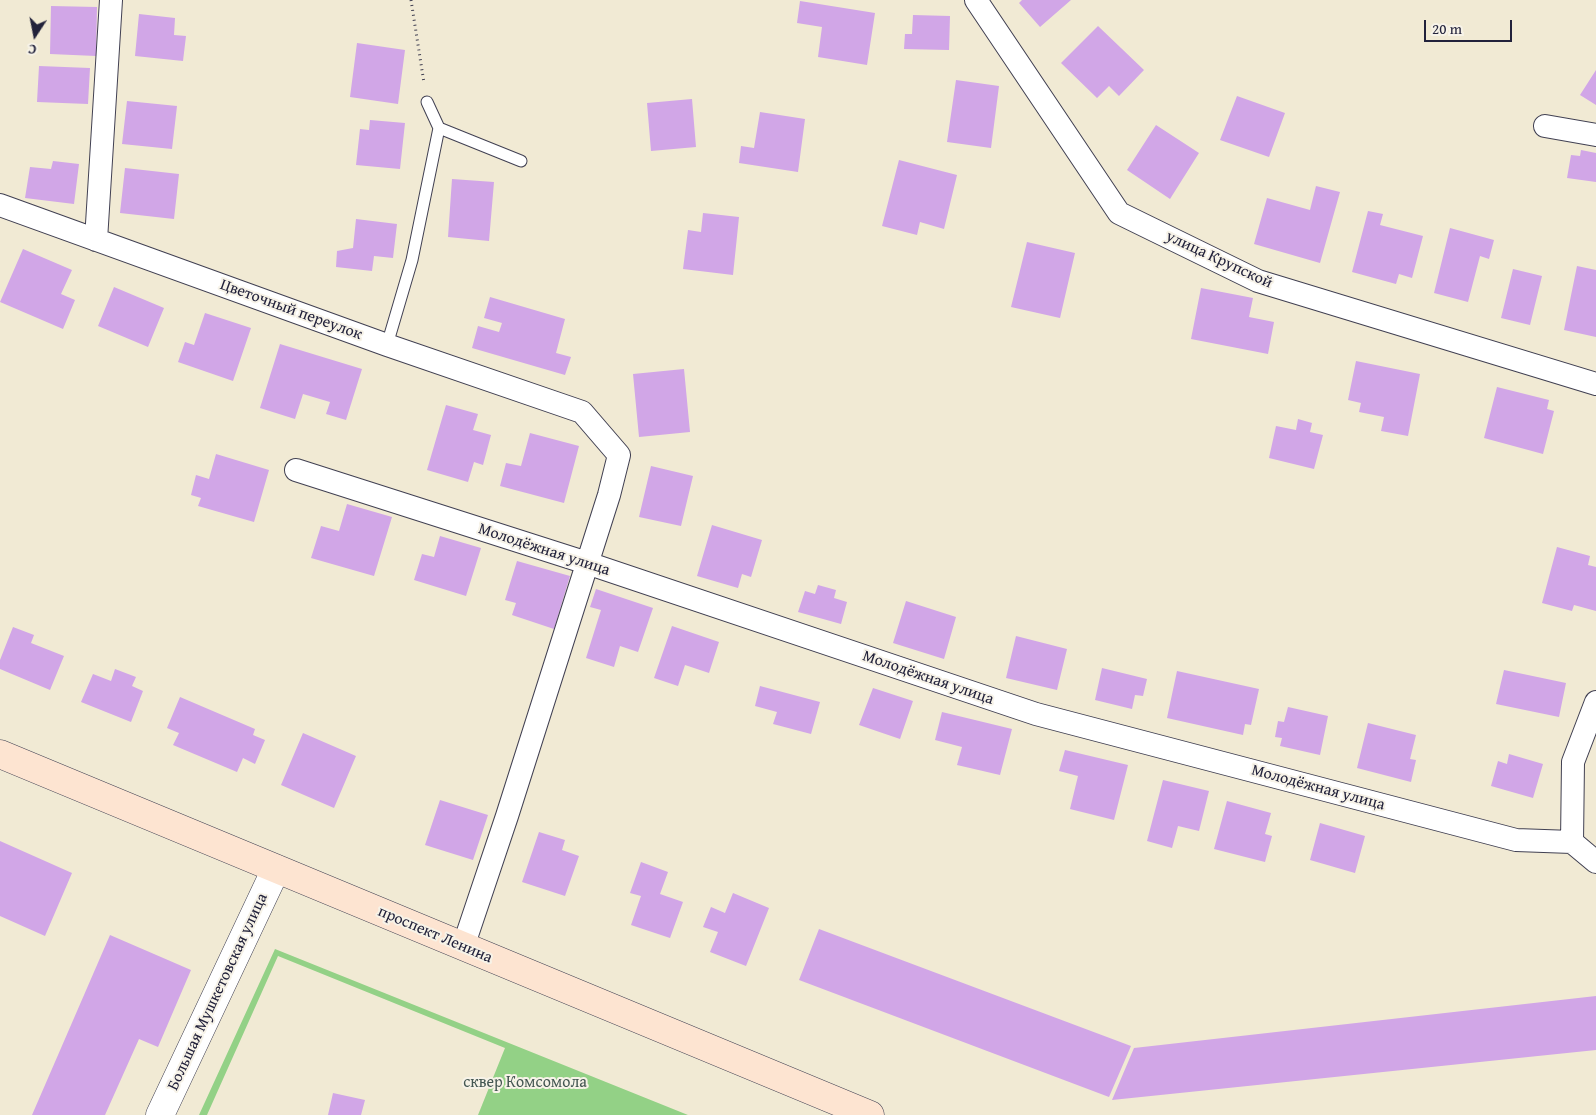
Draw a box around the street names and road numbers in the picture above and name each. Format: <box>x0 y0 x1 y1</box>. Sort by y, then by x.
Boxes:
street label: улица Крупской <box>1163 227 1275 293</box>
street label: Цветочный переулок <box>217 275 365 345</box>
street label: Молодёжная улица <box>476 520 612 580</box>
street label: Молодёжная улица <box>860 647 996 709</box>
street label: Молодёжная улица <box>1249 761 1387 815</box>
street label: Большая Мушкетовская улица <box>164 890 272 1094</box>
street label: проспект Ленина <box>375 902 495 968</box>

